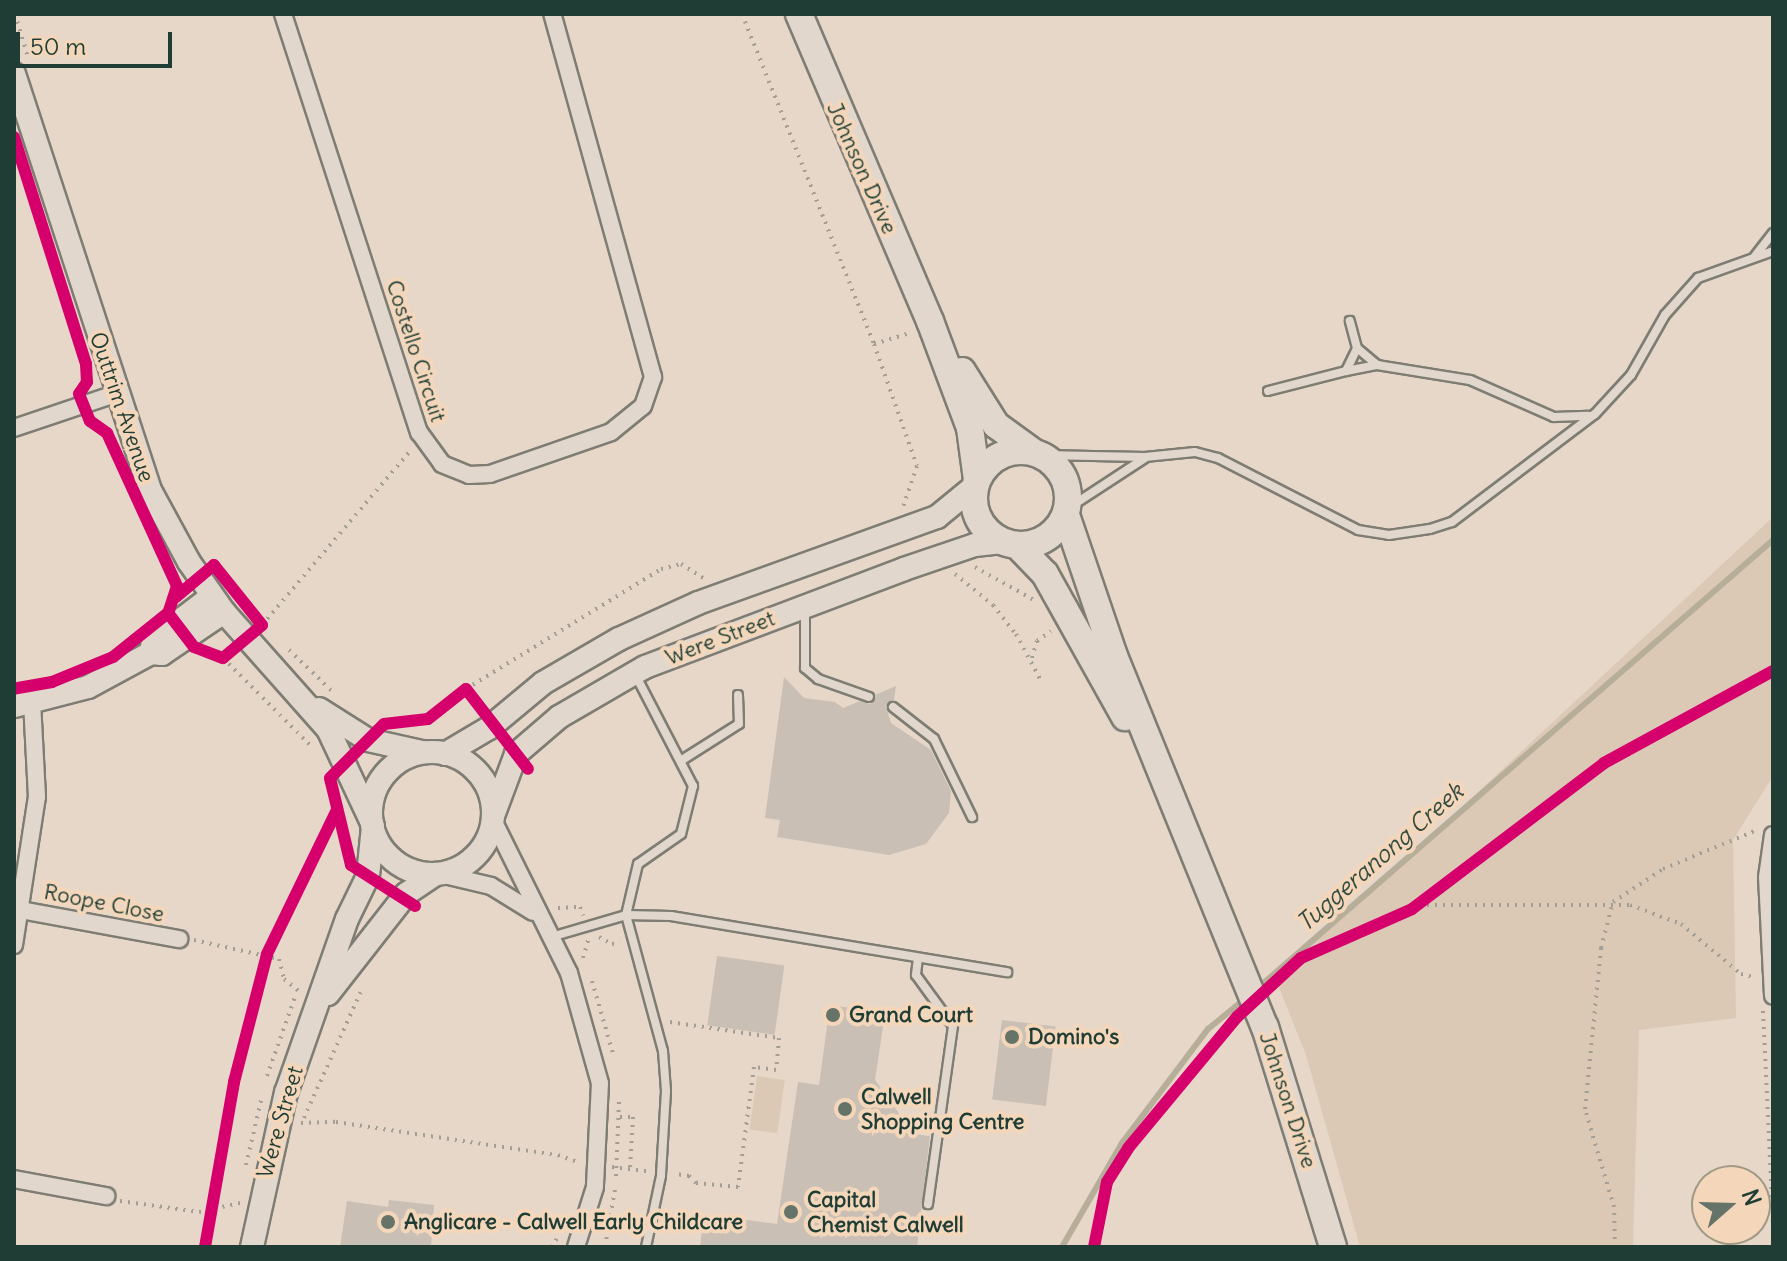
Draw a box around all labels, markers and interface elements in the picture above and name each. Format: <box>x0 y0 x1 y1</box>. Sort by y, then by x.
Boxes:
scale bar <box>20 16 176 66</box>
text: 50 m <box>30 31 86 61</box>
street label: Johnson Drive <box>821 98 903 238</box>
street label: Costello Circuit <box>381 277 451 425</box>
street label: Outtrim Avenue <box>84 329 160 485</box>
street label: Were Street <box>662 605 778 671</box>
water label: Tuggeranong Creek <box>1291 777 1469 937</box>
street label: Roope Close <box>42 878 166 928</box>
place label: Grand Court <box>849 1002 973 1028</box>
marker: Grand Court <box>824 1006 842 1024</box>
place label: Domino's <box>1028 1024 1119 1050</box>
marker: Domino's <box>1003 1028 1021 1046</box>
street label: Johnson Drive <box>1254 1029 1322 1171</box>
street label: Were Street <box>251 1063 309 1181</box>
place label: Calwell Shopping Centre <box>861 1083 1024 1134</box>
marker: Calwell Shopping Centre <box>836 1100 854 1118</box>
north arrow <box>1691 1165 1771 1245</box>
place label: Capital Chemist Calwell <box>807 1186 964 1238</box>
text: N <box>1736 1186 1767 1209</box>
marker: Capital Chemist Calwell <box>782 1203 800 1221</box>
place label: Anglicare - Calwell Early Childcare <box>404 1209 743 1235</box>
marker: Anglicare - Calwell Early Childcare <box>379 1213 397 1231</box>

